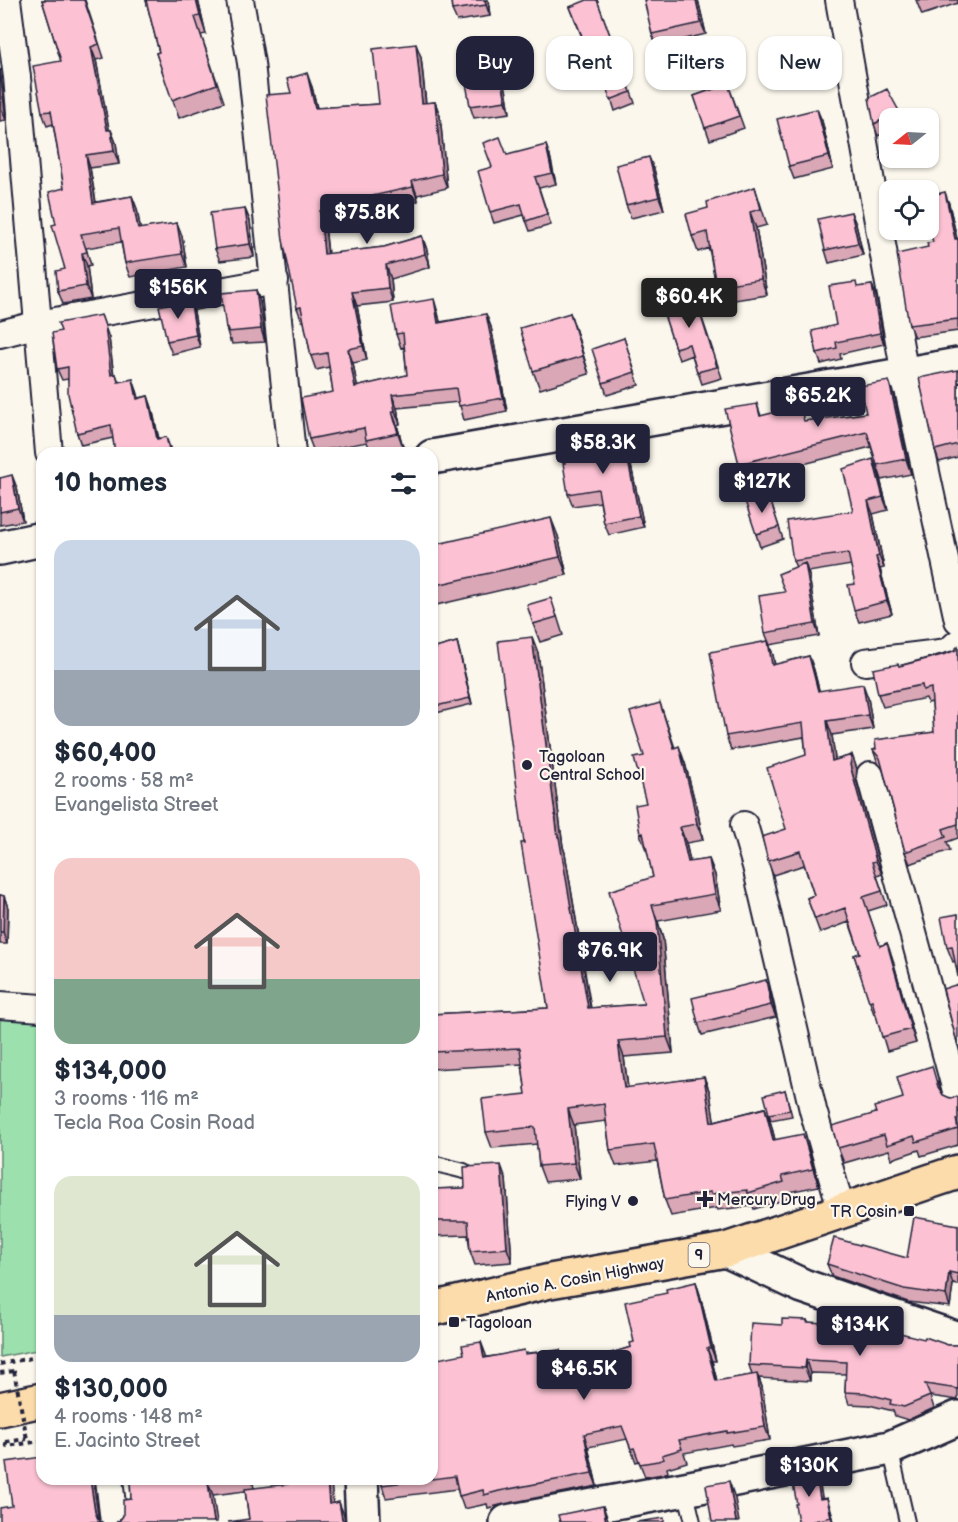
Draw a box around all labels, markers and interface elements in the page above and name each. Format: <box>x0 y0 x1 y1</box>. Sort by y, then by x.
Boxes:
chip: Buy <box>456 36 534 90</box>
chip: Rent <box>546 36 633 90</box>
chip: Filters <box>645 36 746 90</box>
chip: New <box>758 36 842 90</box>
north arrow <box>879 108 939 168</box>
map controls <box>879 108 939 240</box>
button: locate <box>879 180 939 240</box>
pin: $75.8K <box>318 194 416 245</box>
text: $75.8K <box>334 201 400 225</box>
pin: $156K <box>136 269 220 320</box>
text: $156K <box>149 276 207 300</box>
pin: $60.4K <box>640 278 738 329</box>
text: $60.4K <box>655 285 723 309</box>
pin: $65.2K <box>769 377 867 428</box>
text: $65.2K <box>785 384 851 408</box>
pin: $58.3K <box>554 424 652 475</box>
text: $58.3K <box>570 431 636 455</box>
pin: $127K <box>720 463 804 514</box>
icon: filters <box>387 467 420 500</box>
text: 10 homes <box>54 468 167 499</box>
text: $127K <box>733 470 791 494</box>
icon: home <box>183 579 291 687</box>
text: $60,400 <box>54 738 157 769</box>
place label: Tagoloan Central School <box>539 748 645 785</box>
marker: Tagoloan Central School <box>520 758 534 772</box>
text: 2 rooms · 58 m² <box>54 769 194 793</box>
text: Evangelista Street <box>54 793 218 817</box>
icon: home <box>183 897 291 1005</box>
pin: $76.9K <box>561 932 659 983</box>
text: $76.9K <box>577 939 643 963</box>
text: $134,000 <box>54 1056 167 1087</box>
text: 3 rooms · 116 m² <box>54 1087 199 1111</box>
text: Tecla Roa Cosin Road <box>54 1111 255 1135</box>
place label: Mercury Drug <box>717 1191 816 1210</box>
marker: Mercury Drug <box>698 1192 712 1206</box>
place label: Flying V <box>565 1193 621 1212</box>
marker: Flying V <box>626 1194 640 1208</box>
place label: TR Cosin <box>831 1203 897 1222</box>
marker: TR Cosin <box>902 1204 916 1218</box>
icon: home <box>183 1215 291 1323</box>
road number: 9 <box>688 1243 710 1267</box>
street label: Antonio A. Cosin Highway <box>484 1254 667 1307</box>
pin: $134K <box>818 1306 902 1357</box>
text: $134K <box>831 1313 889 1337</box>
place label: Tagoloan <box>466 1314 532 1333</box>
marker: Tagoloan <box>447 1315 461 1329</box>
pin: $46.5K <box>535 1350 633 1401</box>
text: $46.5K <box>551 1357 617 1381</box>
text: $130,000 <box>54 1374 168 1405</box>
text: 4 rooms · 148 m² <box>54 1405 203 1429</box>
text: E. Jacinto Street <box>54 1429 200 1453</box>
pin: $130K <box>767 1447 851 1498</box>
text: $130K <box>779 1454 839 1478</box>

